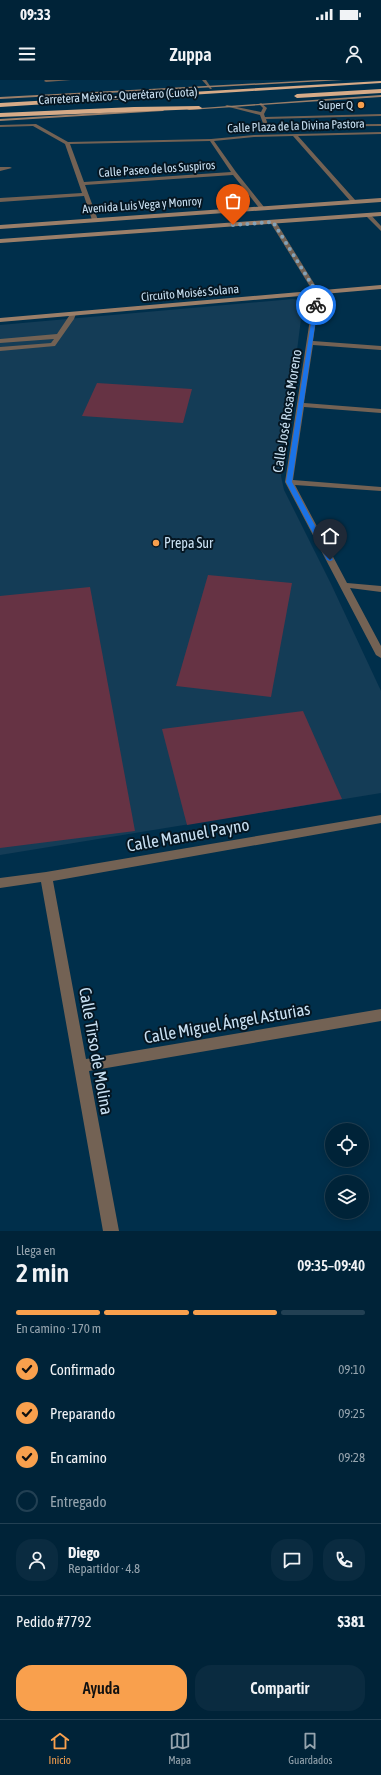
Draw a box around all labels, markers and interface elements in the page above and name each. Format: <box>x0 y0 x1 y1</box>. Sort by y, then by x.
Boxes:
text: 09:33 <box>20 6 51 23</box>
icon: menu <box>16 43 38 65</box>
icon: person <box>343 43 365 65</box>
text: Zuppa <box>169 44 212 65</box>
street label: Carretera México - Querétaro (Cuota) <box>38 85 198 107</box>
place label: Super Q <box>319 98 354 112</box>
marker: Super Q <box>356 100 366 110</box>
street label: Calle Plaza de la Divina Pastora <box>227 117 365 135</box>
street label: Calle Paseo de los Suspiros <box>98 158 216 180</box>
pin <box>216 184 250 225</box>
icon: bag <box>222 190 244 212</box>
street label: Avenida Luis Vega y Monroy <box>82 194 202 216</box>
street label: Circuito Moisés Solana <box>140 282 240 304</box>
courier <box>296 285 336 325</box>
icon: bike <box>305 294 327 316</box>
street label: Calle José Rosas Moreno <box>269 348 305 474</box>
pin <box>313 519 347 560</box>
icon: home <box>319 525 341 547</box>
place label: Prepa Sur <box>164 535 214 551</box>
marker: Prepa Sur <box>151 538 161 548</box>
street label: Calle Manuel Payno <box>125 814 251 856</box>
street label: Calle Tirso de Molina <box>75 986 117 1116</box>
street label: Calle Miguel Ángel Asturias <box>142 999 312 1047</box>
map controls <box>325 1123 369 1219</box>
button: locate <box>325 1123 369 1167</box>
button: layers <box>325 1175 369 1219</box>
text: Llega en <box>16 1243 56 1258</box>
text: 09:35–09:40 <box>297 1257 365 1274</box>
text: 2 min <box>16 1258 69 1288</box>
text: En camino · 170 m <box>16 1321 101 1336</box>
icon: check <box>16 1358 38 1380</box>
text: Confirmado <box>50 1361 115 1378</box>
text: 09:10 <box>338 1362 365 1377</box>
icon: check <box>16 1402 38 1424</box>
text: Preparando <box>50 1405 115 1422</box>
text: 09:25 <box>338 1406 365 1421</box>
icon: check <box>16 1446 38 1468</box>
text: En camino <box>50 1449 107 1466</box>
text: 09:28 <box>338 1450 365 1465</box>
text: Entregado <box>50 1493 107 1510</box>
button: person <box>16 1539 58 1581</box>
button: chat <box>271 1539 313 1581</box>
button: phone <box>323 1539 365 1581</box>
text: Diego <box>68 1544 100 1561</box>
text: Repartidor · 4.8 <box>68 1561 140 1576</box>
text: Pedido #7792 <box>16 1613 92 1630</box>
text: $381 <box>338 1613 365 1630</box>
button: Ayuda <box>16 1665 187 1711</box>
button: Compartir <box>195 1665 365 1711</box>
tab: Inicio <box>49 1730 71 1766</box>
tab: Mapa <box>168 1730 191 1766</box>
tab: Guardados <box>288 1730 332 1766</box>

